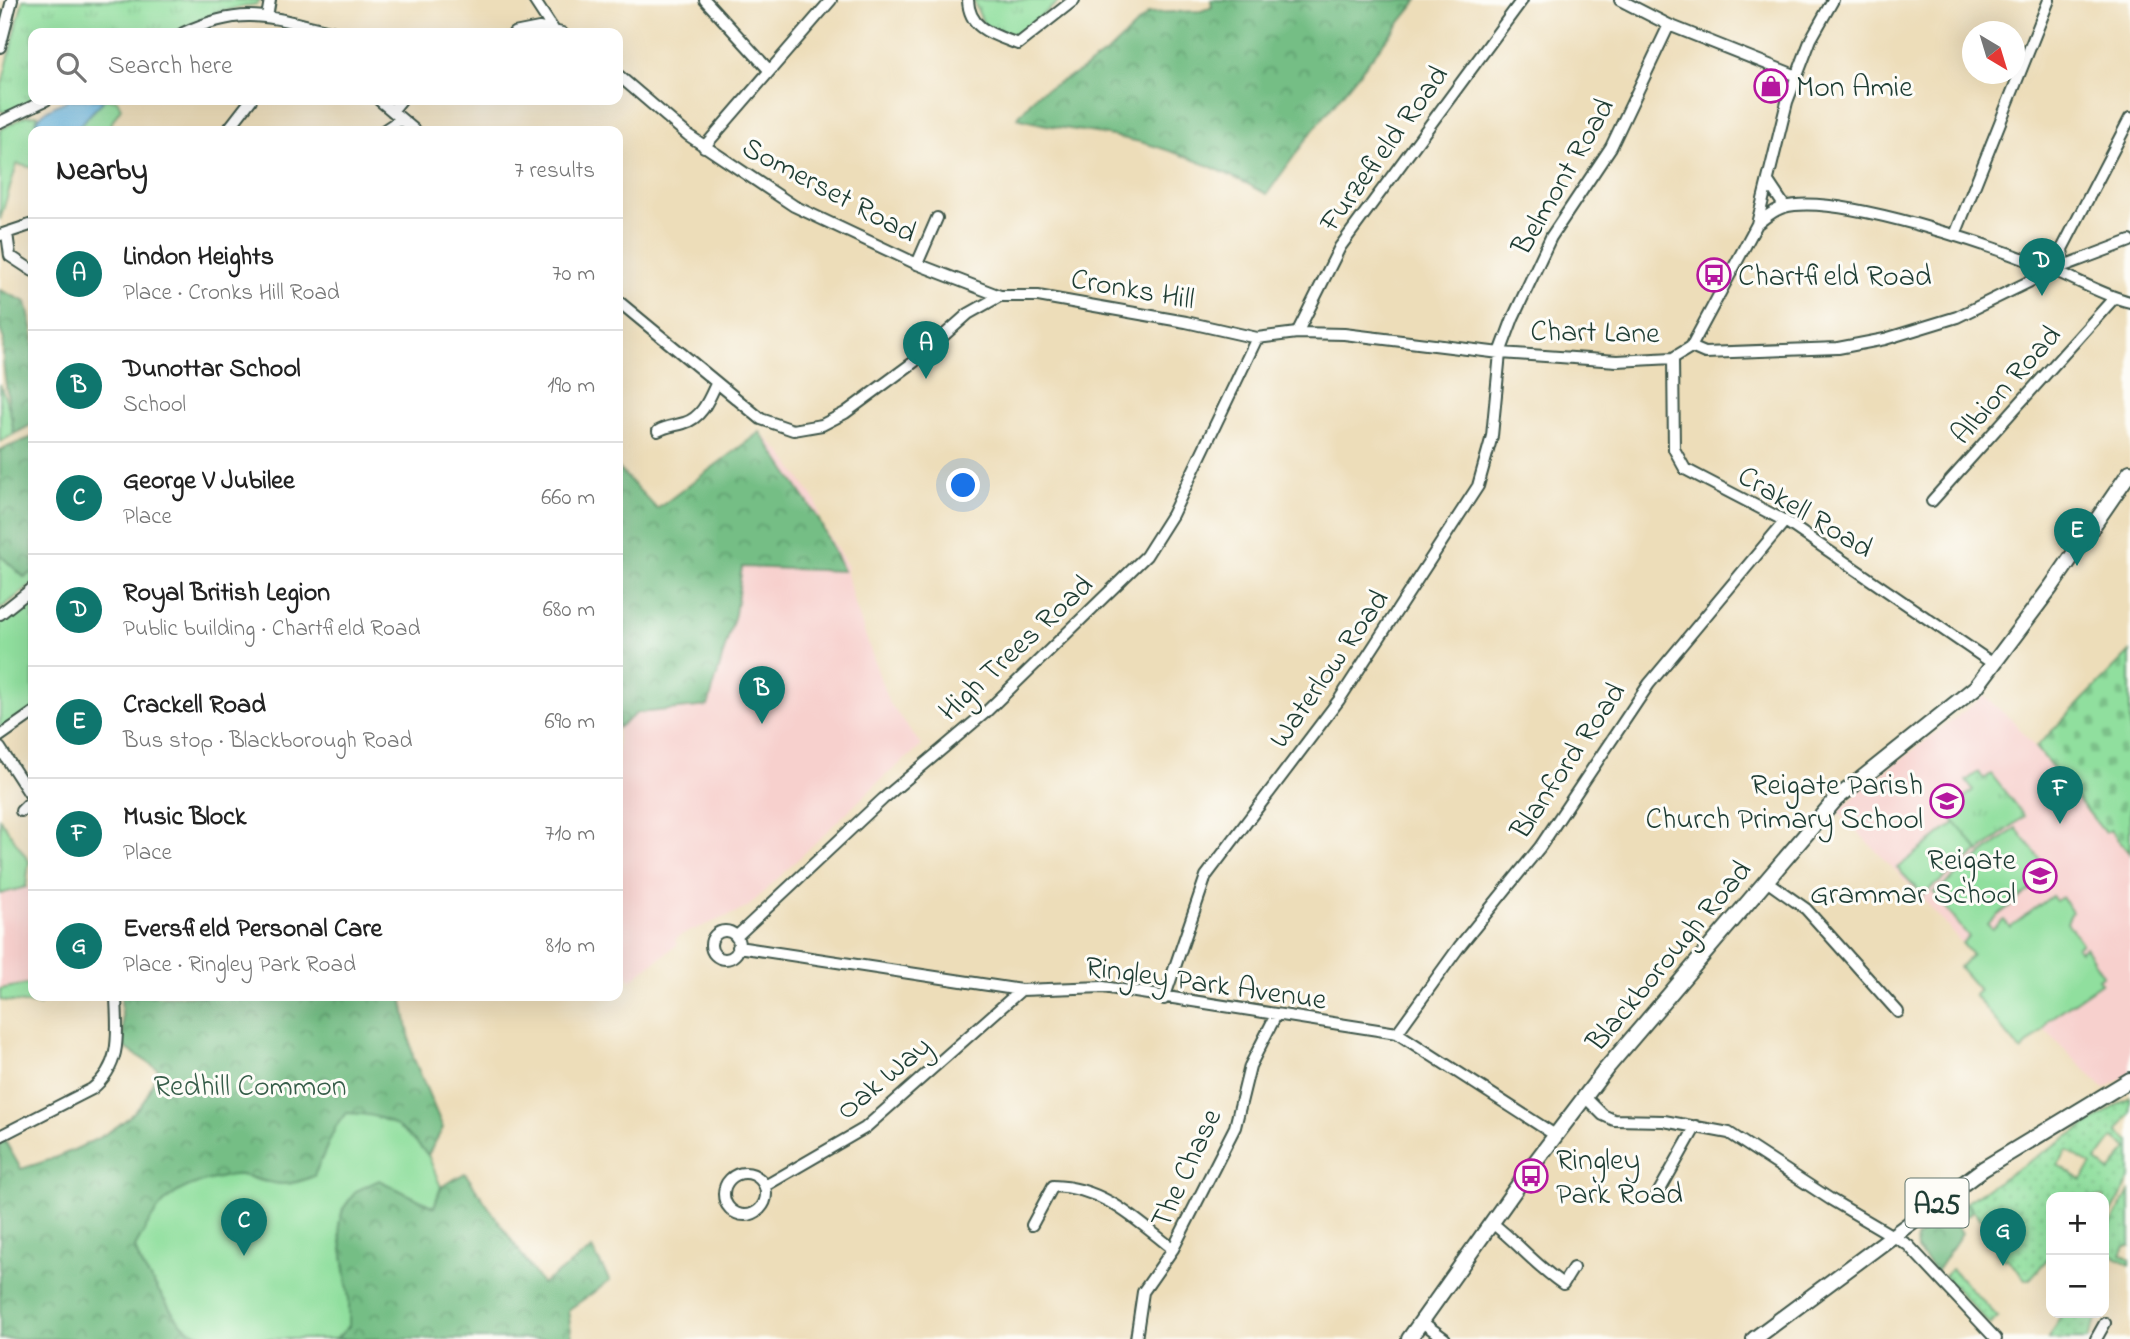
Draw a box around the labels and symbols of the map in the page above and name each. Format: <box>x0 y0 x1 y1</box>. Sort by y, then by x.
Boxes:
north arrow <box>1962 21 2025 84</box>
street label: Furzefield Road <box>1309 57 1461 243</box>
shop icon: Mon Amie <box>1752 67 1790 105</box>
place label: Mon Amie <box>1796 67 1913 111</box>
street label: Belmont Road <box>1501 91 1628 265</box>
street label: Somerset Road <box>733 127 924 256</box>
pin: D <box>2019 238 2065 296</box>
bus stop icon: Chartfield Road <box>1695 256 1733 294</box>
place label: Chartfield Road <box>1738 256 1932 300</box>
street label: Cronks Hill <box>1067 258 1198 323</box>
street label: Chart Lane <box>1530 311 1661 357</box>
street label: Albion Road <box>1941 316 2073 456</box>
pin: A <box>903 321 949 379</box>
street label: Crakell Road <box>1728 456 1881 571</box>
your location <box>946 468 980 502</box>
pin: E <box>2054 508 2100 566</box>
street label: High Trees Road <box>930 565 1105 733</box>
street label: Waterlow Road <box>1259 581 1402 758</box>
pin: B <box>739 666 785 724</box>
street label: Blanford Road <box>1500 674 1638 850</box>
place label: Reigate Parish Church Primary School <box>1645 765 1923 843</box>
pin: F <box>2037 766 2083 824</box>
school or university icon: Reigate Parish Church Primary School <box>1928 782 1966 820</box>
place label: Reigate Grammar School <box>1810 840 2017 918</box>
street label: Blackborough Road <box>1576 851 1764 1063</box>
school or university icon: Reigate Grammar School <box>2021 857 2059 895</box>
street label: Ringley Park Avenue <box>1082 946 1330 1024</box>
street label: Oak Way <box>828 1026 942 1132</box>
park label: Redhill Common <box>153 1066 347 1110</box>
street label: The Chase <box>1141 1101 1235 1237</box>
place label: Ringley Park Road <box>1556 1140 1683 1218</box>
bus stop icon: Ringley Park Road <box>1512 1157 1550 1195</box>
road number: A25 <box>1906 1178 1968 1228</box>
pin: C <box>221 1198 267 1256</box>
pin: G <box>1980 1208 2026 1266</box>

